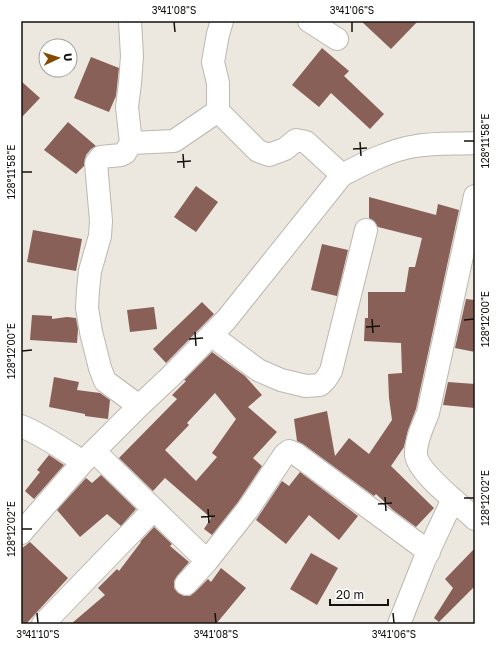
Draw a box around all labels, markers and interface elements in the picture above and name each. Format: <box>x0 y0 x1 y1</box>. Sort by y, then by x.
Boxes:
text: 3°41'08"S <box>152 4 196 16</box>
text: 3°41'06"S <box>330 4 374 16</box>
north arrow <box>38 38 78 78</box>
text: U <box>62 53 75 62</box>
text: 128°11'58"E <box>479 114 491 168</box>
text: 128°11'58"E <box>5 145 17 199</box>
text: 128°12'00"E <box>479 291 491 347</box>
text: 128°12'00"E <box>5 323 17 379</box>
text: 128°12'02"E <box>479 470 491 526</box>
text: 128°12'02"E <box>5 501 17 557</box>
scale bar <box>330 581 388 607</box>
text: 20 m <box>336 587 364 602</box>
text: 3°41'10"S <box>16 628 60 640</box>
text: 3°41'08"S <box>194 628 238 640</box>
text: 3°41'06"S <box>372 628 416 640</box>

